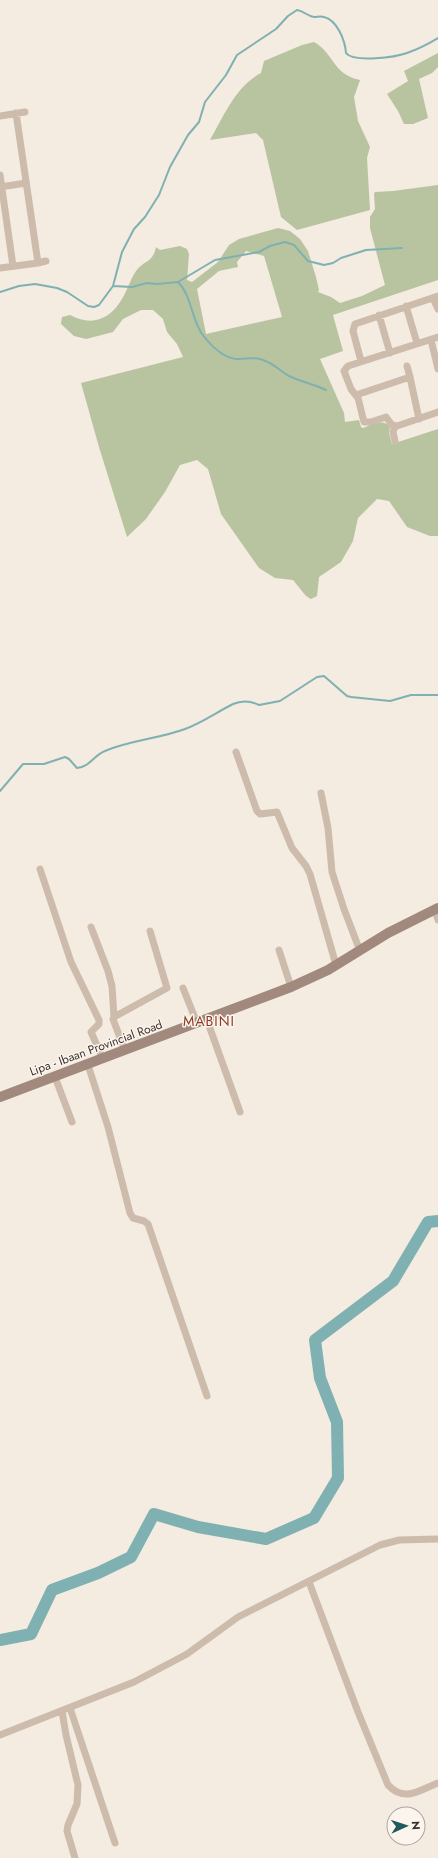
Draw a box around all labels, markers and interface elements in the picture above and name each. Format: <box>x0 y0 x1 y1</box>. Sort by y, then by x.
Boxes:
district label: MABINI <box>183 1011 235 1031</box>
street label: Lipa - Ibaan Provincial Road <box>27 1016 165 1080</box>
north arrow <box>386 1806 426 1846</box>
text: N <box>408 1821 424 1830</box>

